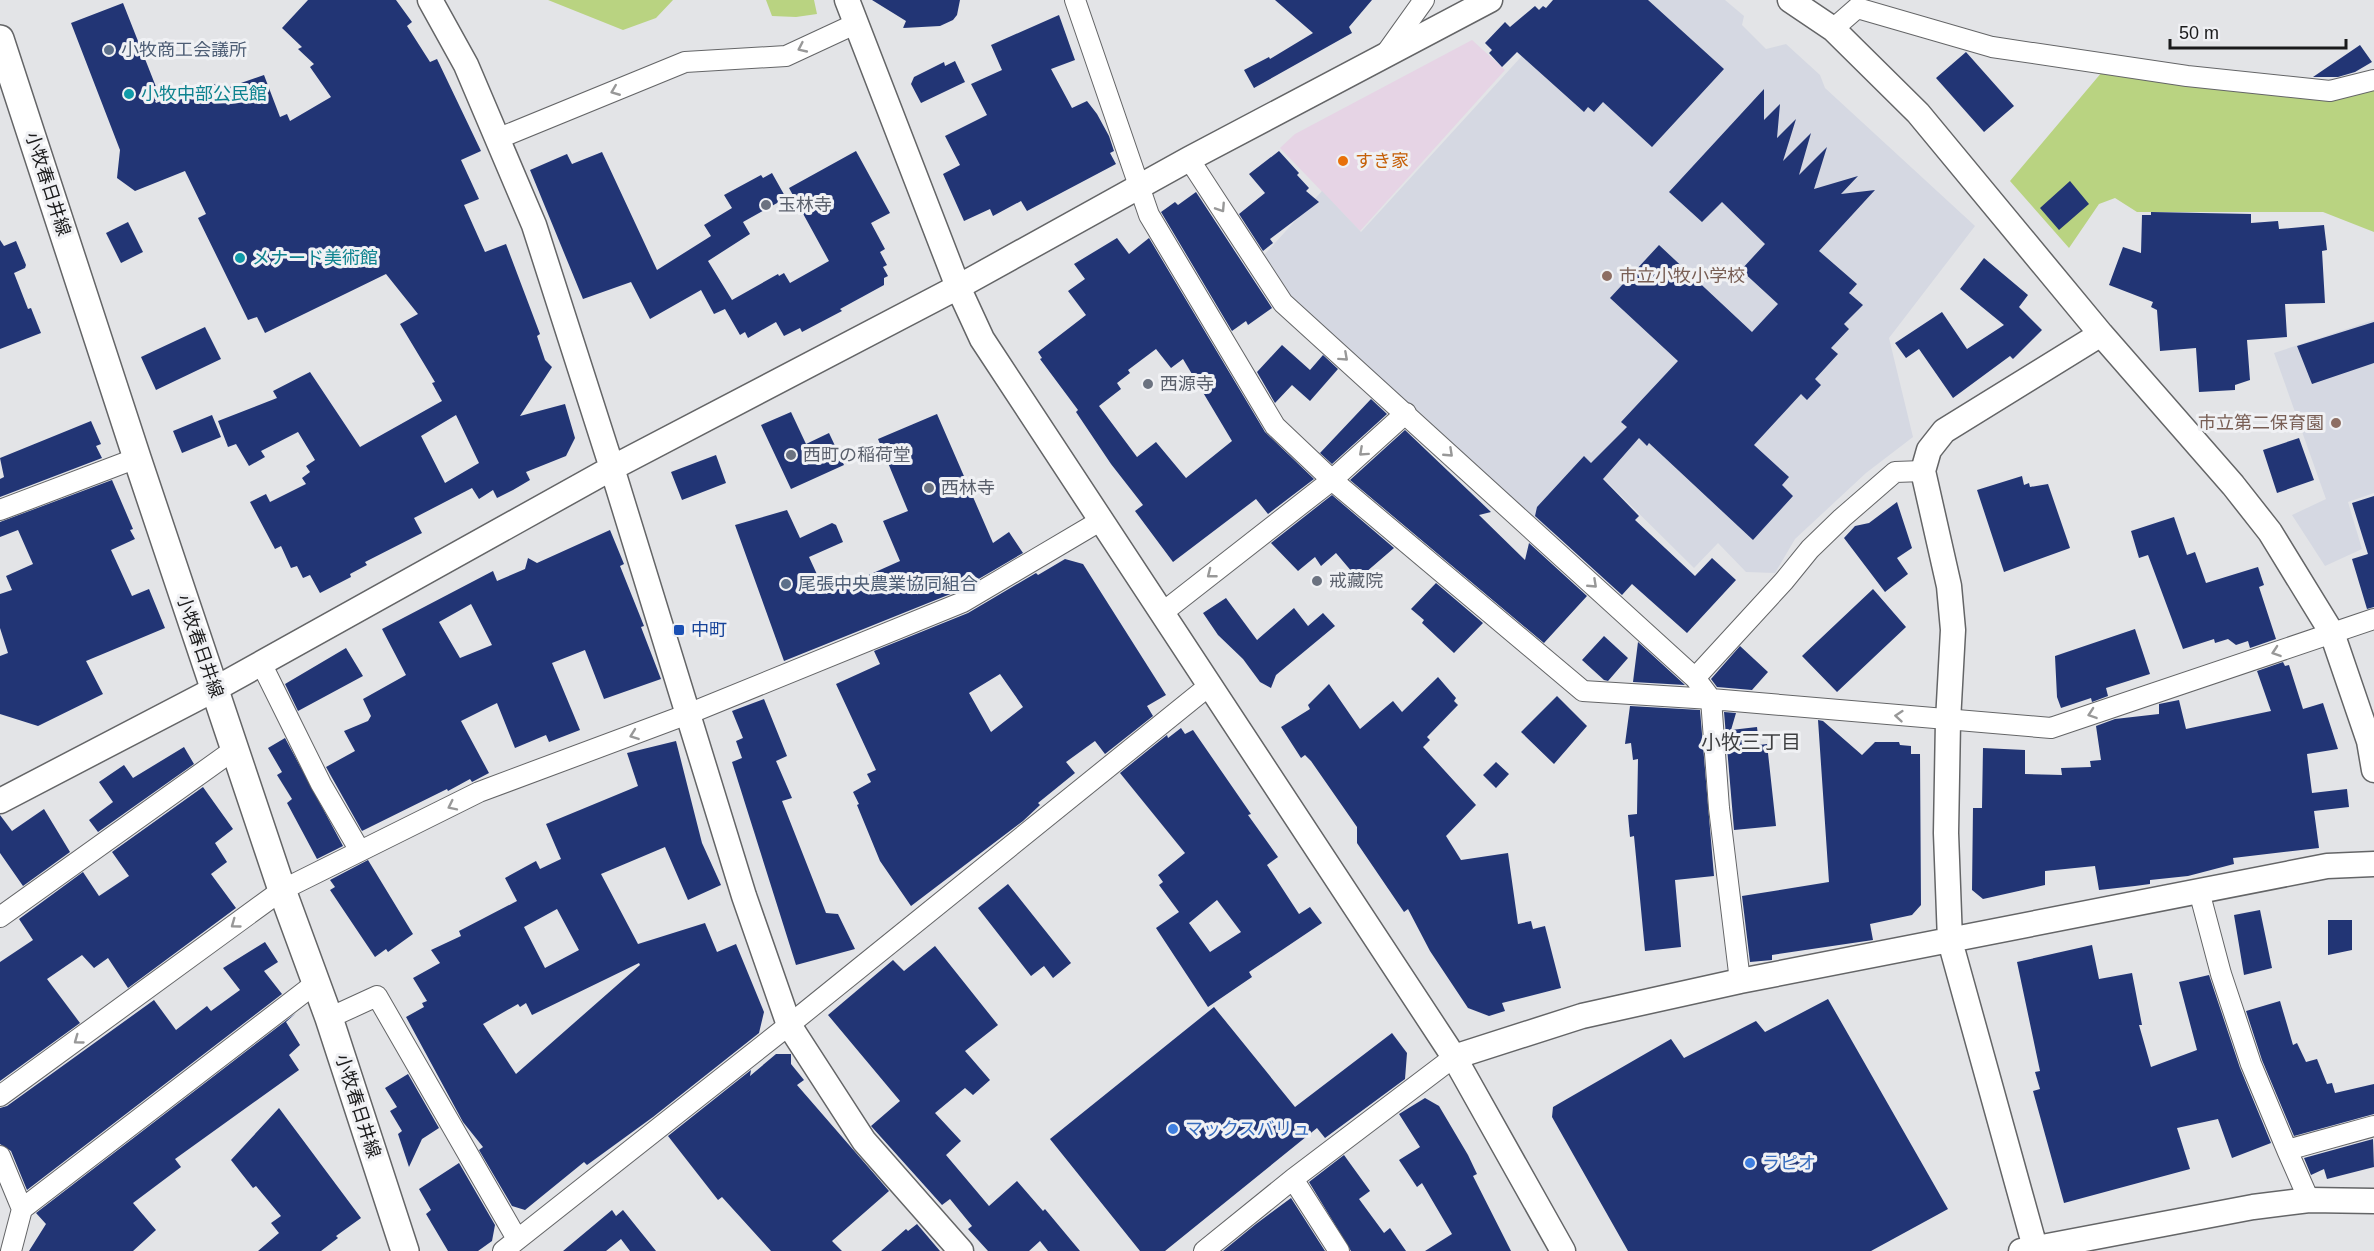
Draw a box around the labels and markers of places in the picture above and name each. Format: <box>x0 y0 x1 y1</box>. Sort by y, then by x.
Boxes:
place label: 小牧商工会議所 <box>121 40 247 60</box>
marker: 小牧商工会議所 <box>102 43 116 57</box>
place label: 小牧中部公民館 <box>141 84 267 104</box>
marker: 小牧中部公民館 <box>122 87 136 101</box>
place label: すき家 <box>1355 151 1409 171</box>
marker: すき家 <box>1336 154 1350 168</box>
place label: 玉林寺 <box>778 195 832 215</box>
marker: 玉林寺 <box>759 198 773 212</box>
place label: メナード美術館 <box>252 248 378 268</box>
marker: メナード美術館 <box>233 251 247 265</box>
place label: 市立小牧小学校 <box>1619 266 1745 286</box>
marker: 市立小牧小学校 <box>1600 269 1614 283</box>
place label: 西源寺 <box>1160 374 1214 394</box>
marker: 西源寺 <box>1141 377 1155 391</box>
place label: 市立第二保育園 <box>2198 413 2324 433</box>
marker: 市立第二保育園 <box>2329 416 2343 430</box>
place label: 西町の稲荷堂 <box>803 445 911 465</box>
marker: 西町の稲荷堂 <box>784 448 798 462</box>
place label: 西林寺 <box>941 478 995 498</box>
marker: 西林寺 <box>922 481 936 495</box>
place label: 戒藏院 <box>1329 571 1383 591</box>
place label: 尾張中央農業協同組合 <box>798 574 978 594</box>
marker: 戒藏院 <box>1310 574 1324 588</box>
marker: 尾張中央農業協同組合 <box>779 577 793 591</box>
place label: 中町 <box>691 620 727 640</box>
marker: 中町 <box>672 623 686 637</box>
place label: マックスバリュ <box>1185 1119 1310 1139</box>
marker: マックスバリュ <box>1166 1122 1180 1136</box>
place label: ラピオ <box>1762 1153 1816 1173</box>
marker: ラピオ <box>1743 1156 1757 1170</box>

